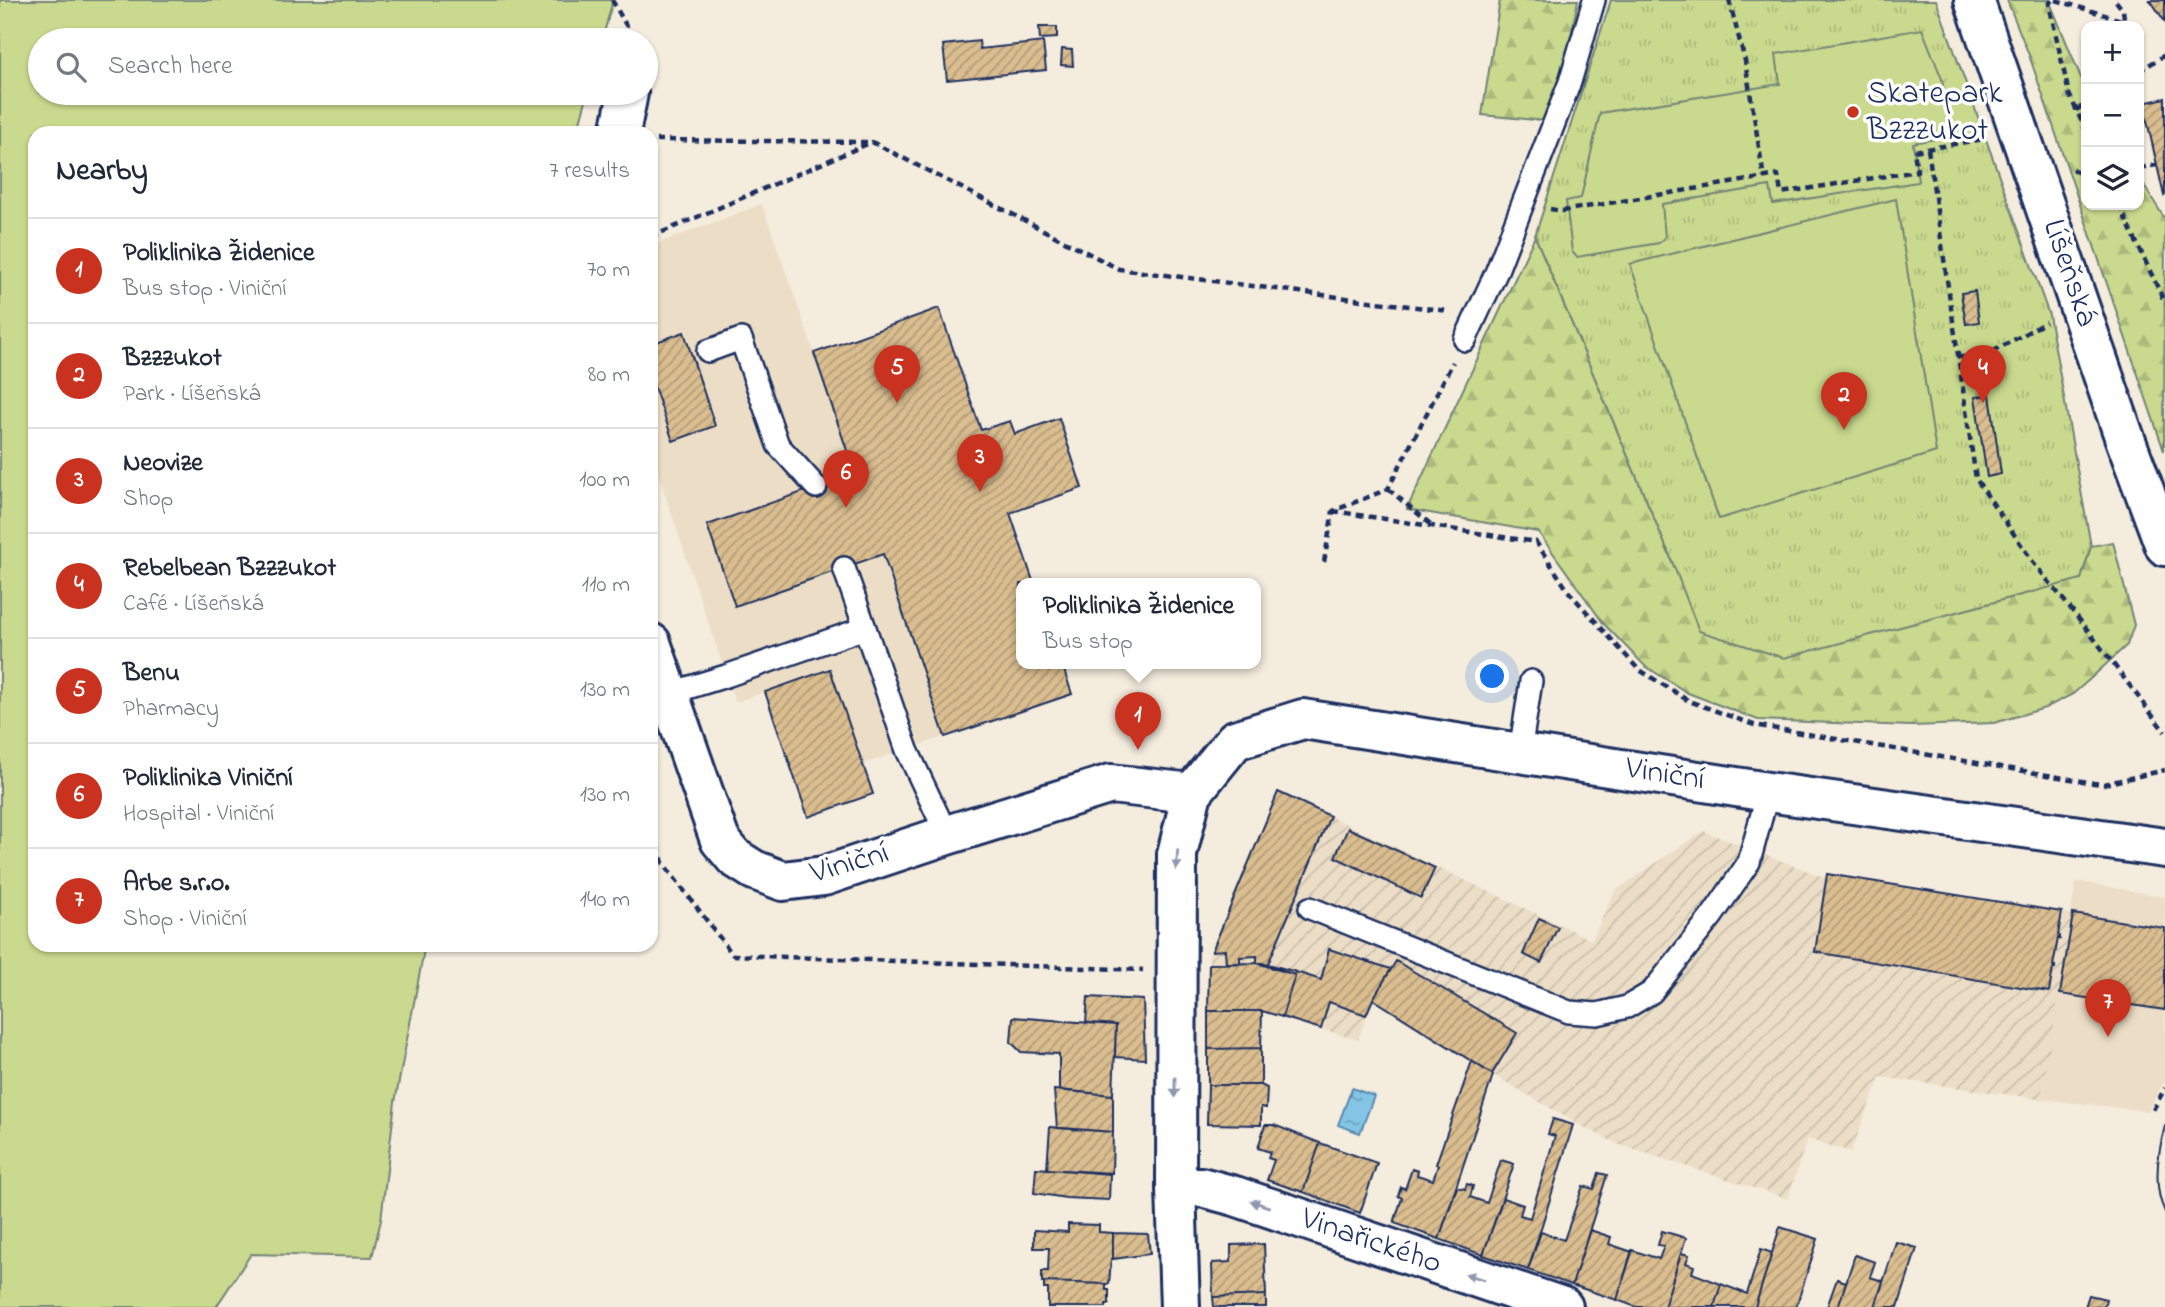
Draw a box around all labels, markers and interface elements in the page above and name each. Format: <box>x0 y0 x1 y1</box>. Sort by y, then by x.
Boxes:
map controls <box>2081 21 2144 210</box>
button: + <box>2081 21 2144 84</box>
search box <box>28 28 658 105</box>
icon: search <box>52 48 90 86</box>
text: Search here <box>108 48 233 86</box>
place label: Skatepark Bzzzukot <box>1866 71 2004 155</box>
button: − <box>2081 84 2144 147</box>
marker: Skatepark Bzzzukot <box>1845 104 1861 120</box>
button: layers <box>2081 147 2144 210</box>
text: Nearby <box>56 150 148 194</box>
text: 7 results <box>549 155 630 188</box>
street label: Líšeňská <box>2029 213 2109 333</box>
text: Poliklinika Židenice <box>123 235 315 273</box>
text: 1 <box>75 254 83 287</box>
text: 70 m <box>587 254 630 287</box>
text: Bus stop · Viniční <box>123 273 287 306</box>
text: Bzzzukot <box>123 340 222 378</box>
pin: 5 <box>874 345 920 403</box>
pin: 4 <box>1960 345 2006 403</box>
text: 2 <box>73 359 85 392</box>
text: 80 m <box>588 359 630 392</box>
pin: 2 <box>1821 372 1867 430</box>
text: Park · Líšeňská <box>123 378 260 411</box>
pin: 3 <box>957 434 1003 492</box>
text: Neovize <box>123 445 203 483</box>
pin: 6 <box>823 450 869 508</box>
text: 3 <box>74 464 84 497</box>
text: 100 m <box>579 464 630 497</box>
text: Shop <box>123 483 173 516</box>
text: Rebelbean Bzzzukot <box>123 550 336 588</box>
text: 4 <box>74 569 84 602</box>
text: 110 m <box>582 569 630 602</box>
popup <box>1016 578 1261 669</box>
text: Café · Líšeňská <box>123 588 263 621</box>
text: Poliklinika Židenice <box>1043 588 1234 626</box>
text: Bus stop <box>1043 626 1133 659</box>
text: Benu <box>123 655 180 693</box>
your location <box>1475 659 1509 693</box>
text: 5 <box>72 674 86 707</box>
text: 130 m <box>580 674 630 707</box>
pin: 1 <box>1115 692 1161 750</box>
text: Pharmacy <box>123 693 219 726</box>
street label: Viniční <box>1621 745 1708 804</box>
text: Poliklinika Viniční <box>123 760 293 798</box>
text: 6 <box>74 779 84 812</box>
text: 130 m <box>580 779 630 812</box>
text: Hospital · Viniční <box>123 798 274 831</box>
street label: Viniční <box>804 830 895 898</box>
one-way arrow <box>1171 849 1182 871</box>
text: Arbe s.r.o. <box>123 865 230 903</box>
text: 7 <box>74 884 84 917</box>
text: 140 m <box>580 884 630 917</box>
text: Shop · Viniční <box>123 903 247 936</box>
pin: 7 <box>2085 979 2131 1037</box>
one-way arrow <box>1170 1076 1181 1098</box>
street label: Vinařického <box>1294 1196 1447 1288</box>
one-way arrow <box>1249 1198 1270 1209</box>
one-way arrow <box>1465 1271 1486 1282</box>

